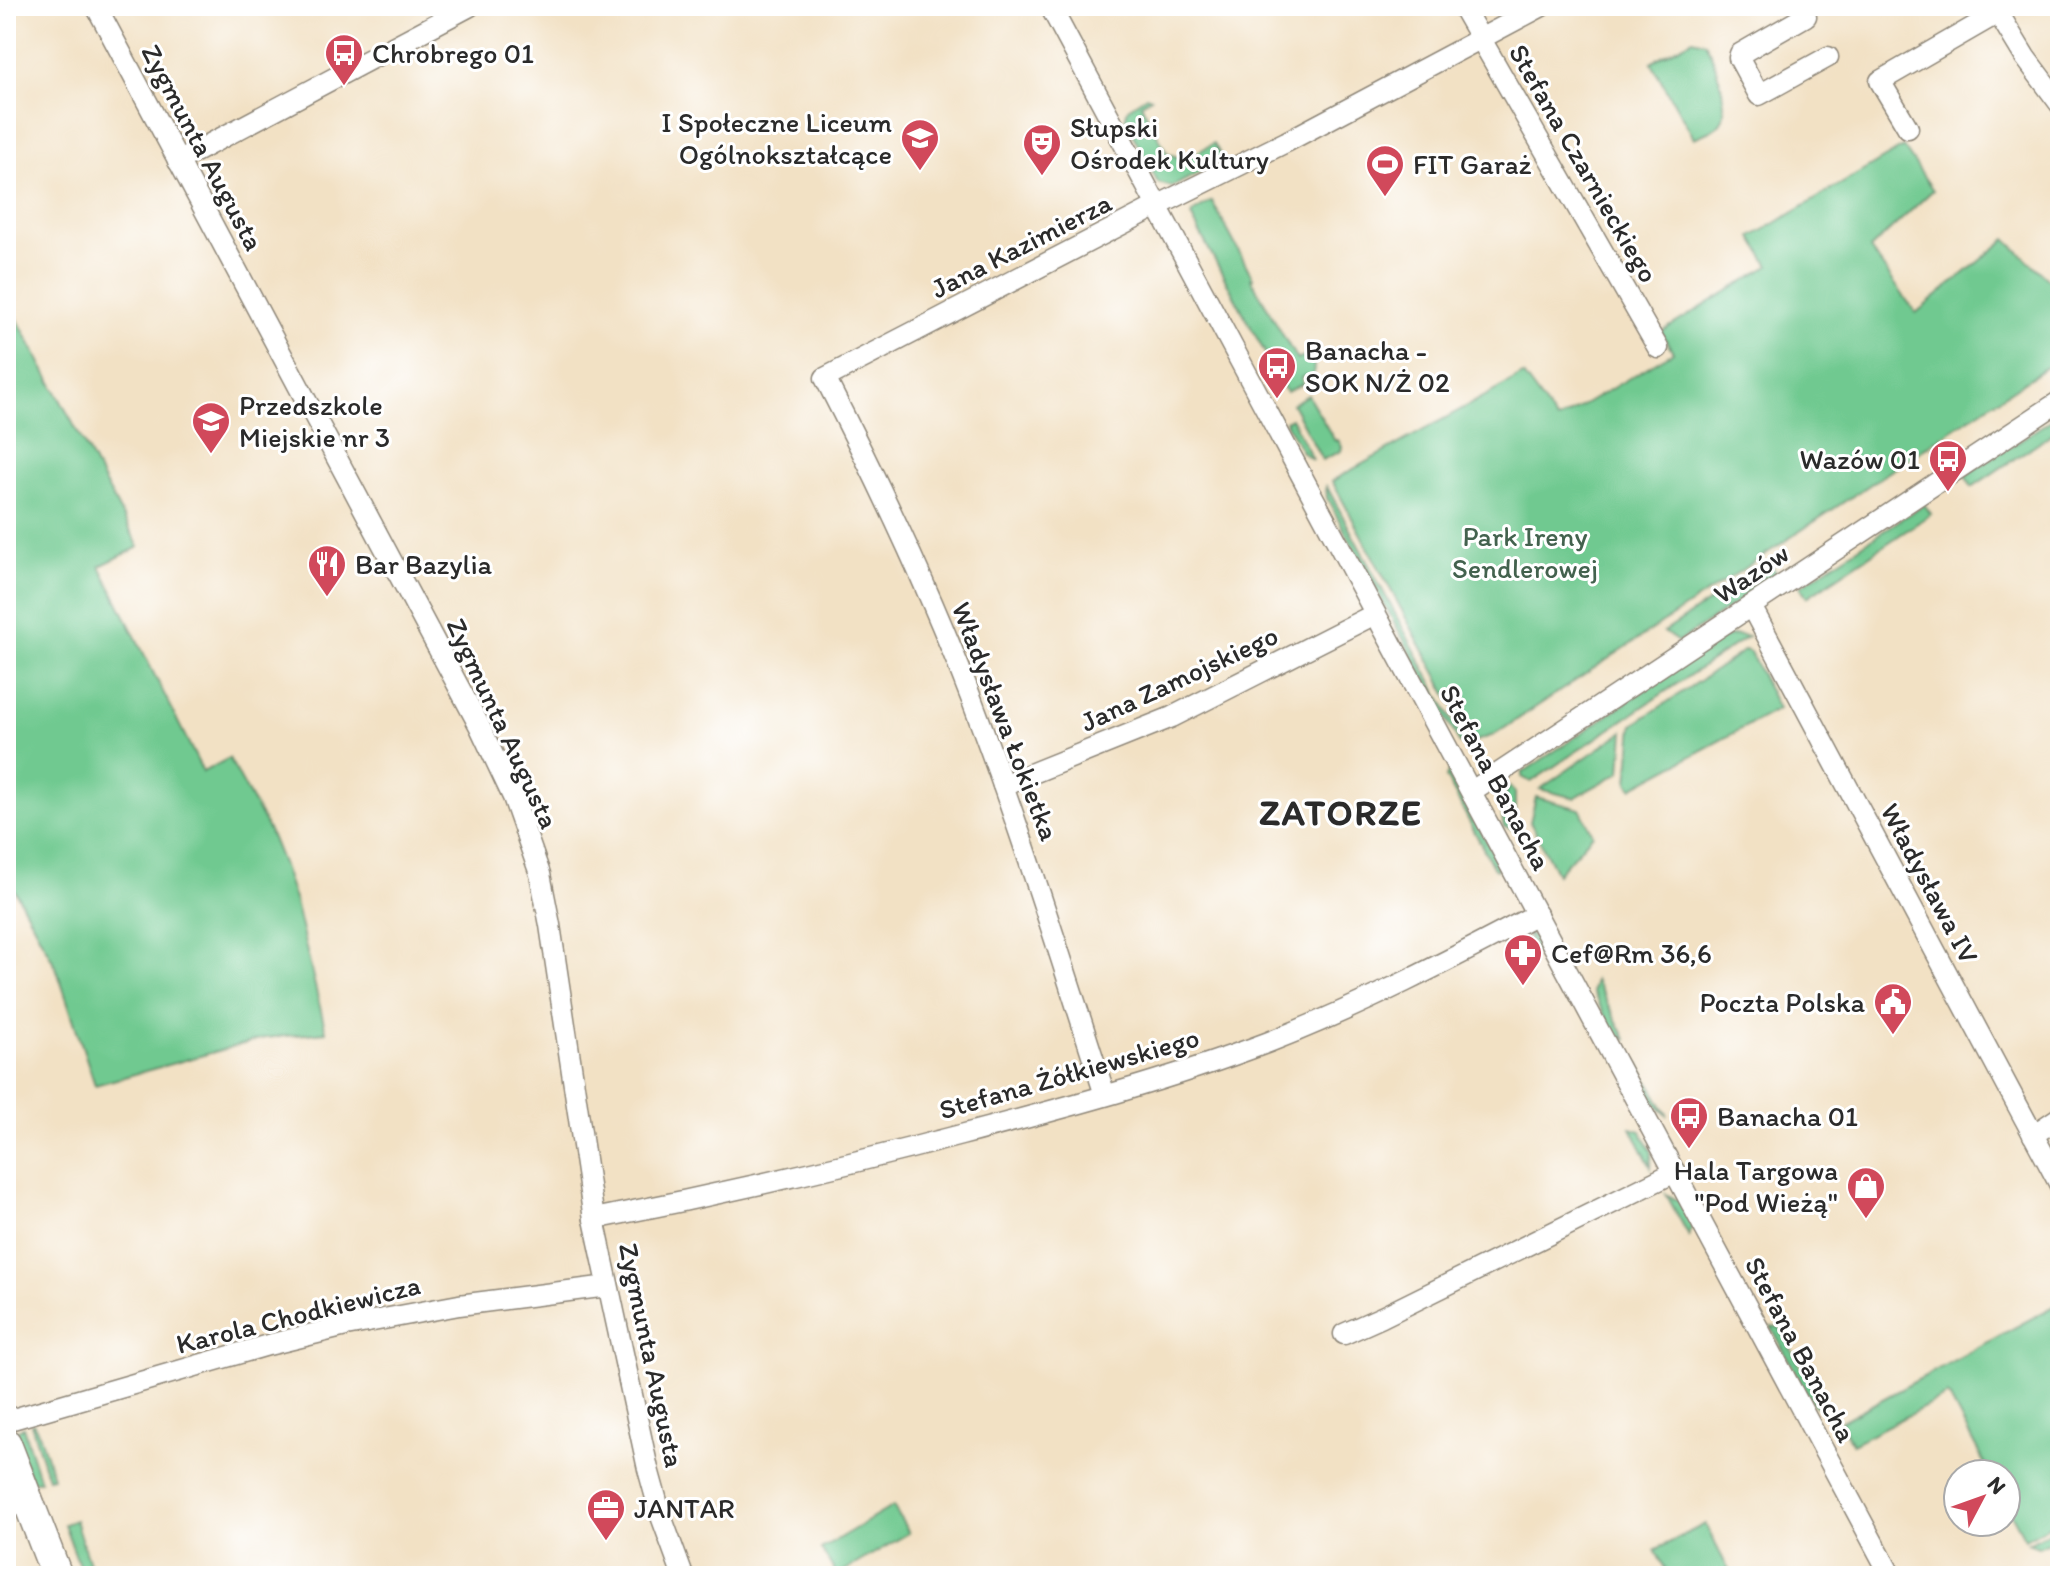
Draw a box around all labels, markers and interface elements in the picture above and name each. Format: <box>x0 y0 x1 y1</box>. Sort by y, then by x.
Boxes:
bus stop icon: Chrobrego 01 <box>323 32 365 87</box>
place label: Chrobrego 01 <box>372 36 534 70</box>
street label: Zygmunta Augusta <box>134 38 272 256</box>
street label: Stefana Czarnieckiego <box>1502 38 1666 288</box>
place label: I Społeczne Liceum Ogólnokształcące <box>661 105 892 171</box>
place label: Słupski Ośrodek Kultury <box>1070 110 1269 176</box>
school or university icon: I Społeczne Liceum Ogólnokształcące <box>899 117 941 172</box>
theatre icon: Słupski Ośrodek Kultury <box>1021 122 1063 177</box>
sports icon: FIT Garaż <box>1364 143 1406 198</box>
place label: FIT Garaż <box>1413 147 1532 181</box>
street label: Jana Kazimierza <box>925 185 1117 305</box>
place label: Banacha - SOK N/Ż 02 <box>1305 333 1450 399</box>
bus stop icon: Banacha - SOK N/Ż 02 <box>1256 345 1298 400</box>
place label: Przedszkole Miejskie nr 3 <box>239 388 390 454</box>
school or university icon: Przedszkole Miejskie nr 3 <box>190 400 232 455</box>
bus stop icon: Wazów 01 <box>1927 438 1969 493</box>
place label: Wazów 01 <box>1800 442 1920 476</box>
park label: Park Ireny Sendlerowej <box>1452 519 1598 585</box>
street label: Wazów <box>1707 535 1795 611</box>
restaurant icon: Bar Bazylia <box>306 543 348 598</box>
place label: Bar Bazylia <box>355 547 493 581</box>
street label: Władysława Łokietka <box>945 597 1067 845</box>
street label: Zygmunta Augusta <box>439 612 567 834</box>
street label: Jana Zamojskiego <box>1075 617 1283 739</box>
street label: Stefana Banacha <box>1433 678 1559 876</box>
district label: ZATORZE <box>1259 791 1423 834</box>
street label: Władysława IV <box>1874 797 1987 969</box>
pharmacy icon: Cef@Rm 36,6 <box>1502 932 1544 987</box>
place label: Cef@Rm 36,6 <box>1551 936 1712 970</box>
public building icon: Poczta Polska <box>1872 981 1914 1036</box>
place label: Poczta Polska <box>1699 985 1865 1019</box>
street label: Stefana Żółkiewskiego <box>935 1020 1203 1126</box>
bus stop icon: Banacha 01 <box>1668 1095 1710 1150</box>
place label: Banacha 01 <box>1717 1099 1858 1133</box>
place label: Hala Targowa "Pod Wieżą" <box>1674 1153 1838 1219</box>
shop icon: Hala Targowa "Pod Wieżą" <box>1845 1165 1887 1220</box>
street label: Zygmunta Augusta <box>612 1240 692 1471</box>
street label: Stefana Banacha <box>1738 1250 1864 1448</box>
street label: Karola Chodkiewicza <box>173 1267 424 1361</box>
north arrow <box>1942 1458 2022 1538</box>
text: N <box>1982 1471 2012 1500</box>
office icon: JANTAR <box>585 1487 627 1542</box>
place label: JANTAR <box>634 1491 735 1525</box>

